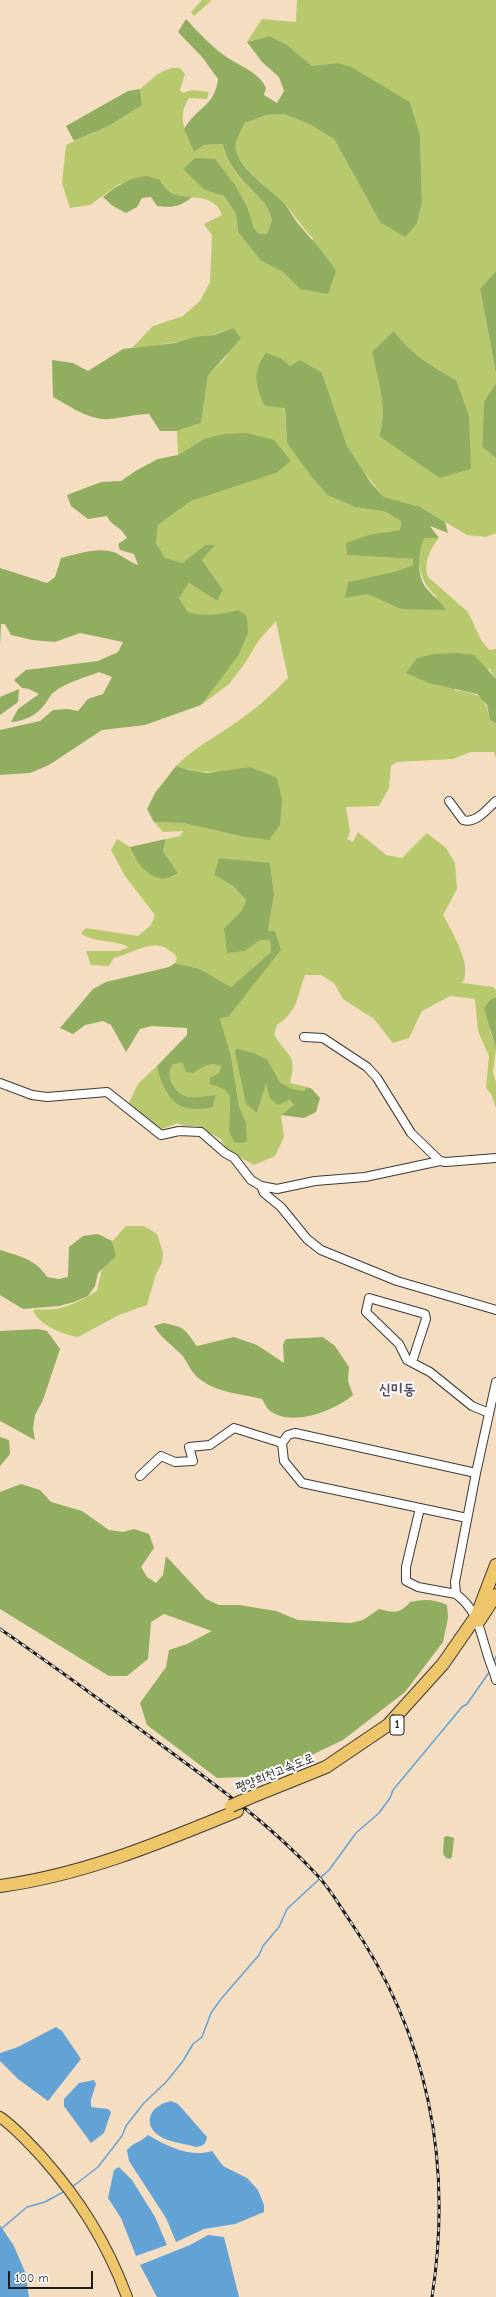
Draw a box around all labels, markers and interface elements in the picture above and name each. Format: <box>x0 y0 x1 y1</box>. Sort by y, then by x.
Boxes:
district label: 신미동 <box>379 1381 415 1399</box>
road number: 1 <box>390 1715 404 1735</box>
street label: 평양희천고속도로 <box>233 1750 317 1796</box>
scale bar <box>10 2263 95 2289</box>
text: 100 m <box>15 2271 48 2285</box>

